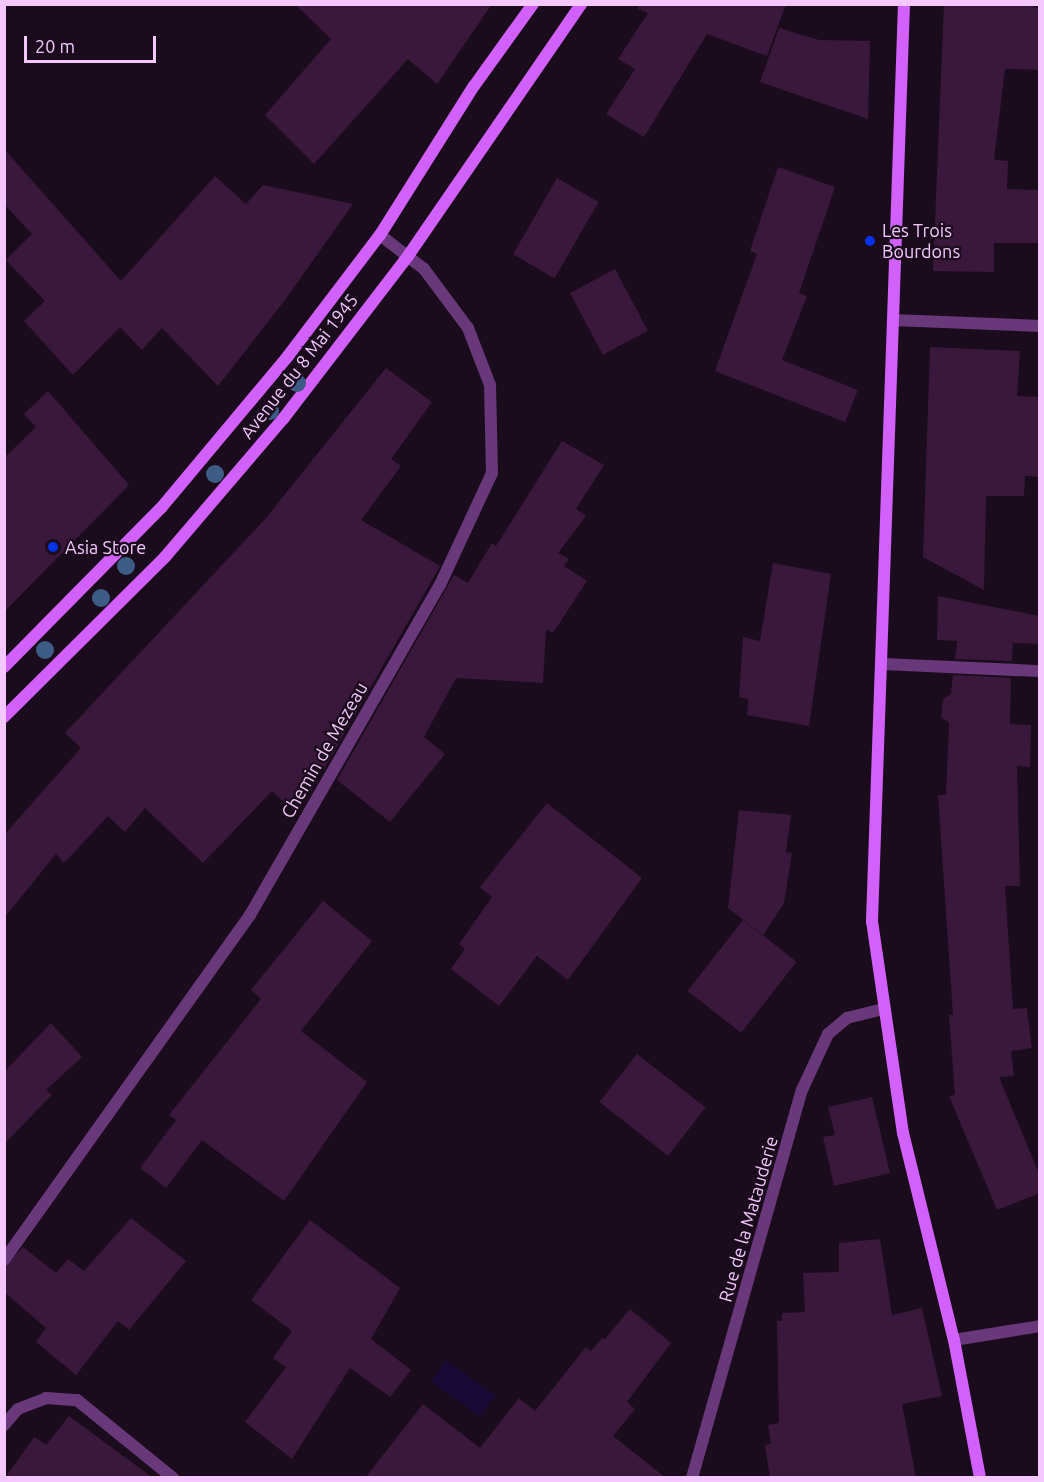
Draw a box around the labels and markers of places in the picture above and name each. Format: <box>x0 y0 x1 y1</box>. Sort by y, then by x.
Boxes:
place label: Les Trois Bourdons <box>882 220 960 262</box>
marker: Les Trois Bourdons <box>863 234 877 248</box>
place label: Asia Store <box>65 536 146 558</box>
marker: Asia Store <box>46 540 60 554</box>

